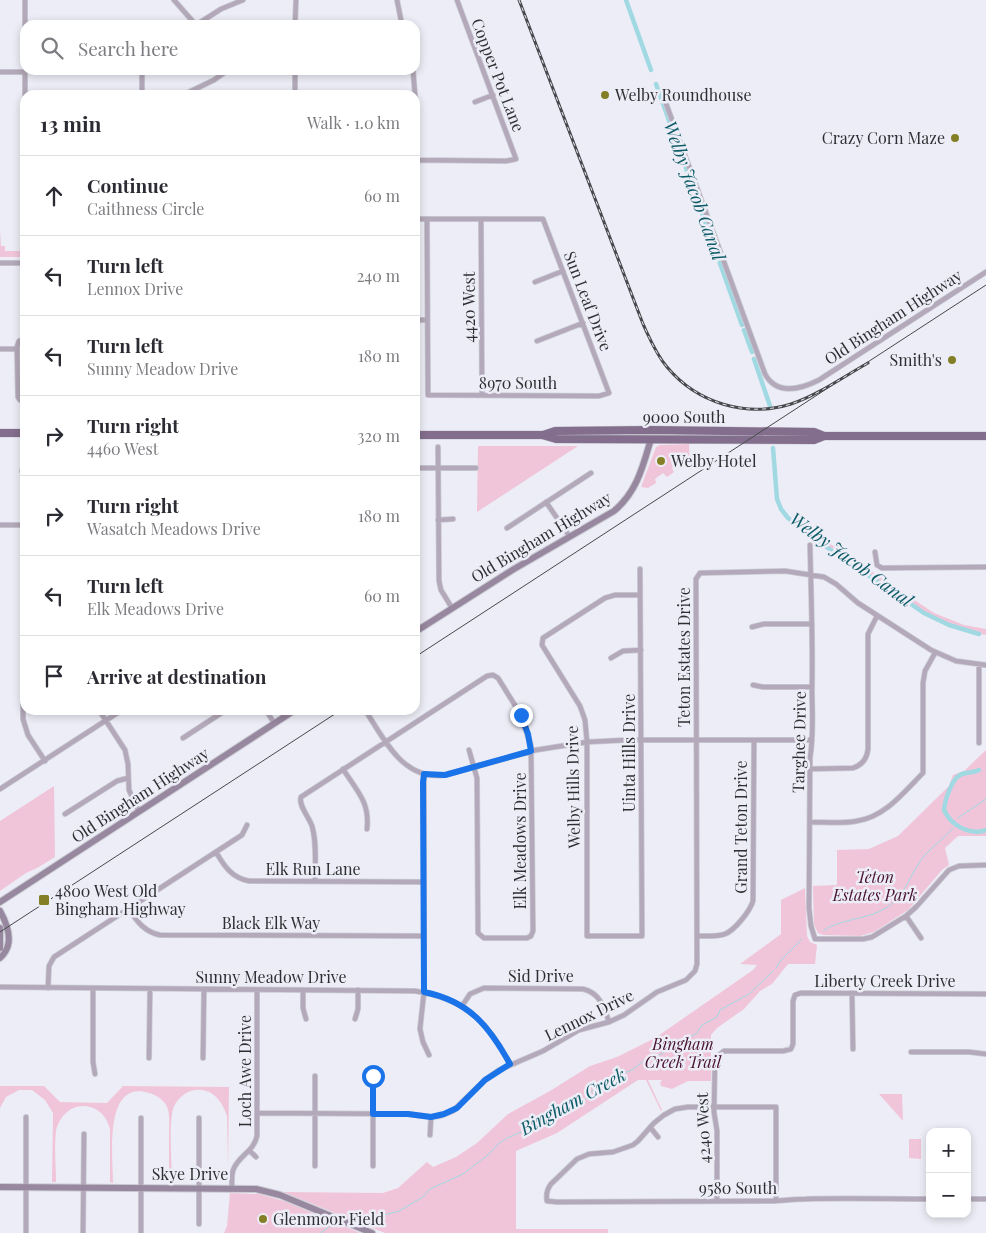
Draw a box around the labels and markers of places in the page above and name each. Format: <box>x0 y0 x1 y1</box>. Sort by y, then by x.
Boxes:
place label: Welby Roundhouse <box>614 84 752 105</box>
marker: Welby Roundhouse <box>599 89 611 101</box>
place label: Crazy Corn Maze <box>822 127 945 148</box>
marker: Crazy Corn Maze <box>949 132 961 144</box>
place label: Smith's <box>890 349 942 370</box>
marker: Smith's <box>946 354 958 366</box>
place label: Welby Hotel <box>670 450 757 471</box>
marker: Welby Hotel <box>655 455 667 467</box>
place label: 4800 West Old Bingham Highway <box>55 880 186 919</box>
marker: 4800 West Old Bingham Highway <box>37 893 51 907</box>
place label: Glenmoor Field <box>273 1208 384 1229</box>
marker: Glenmoor Field <box>257 1213 269 1225</box>

